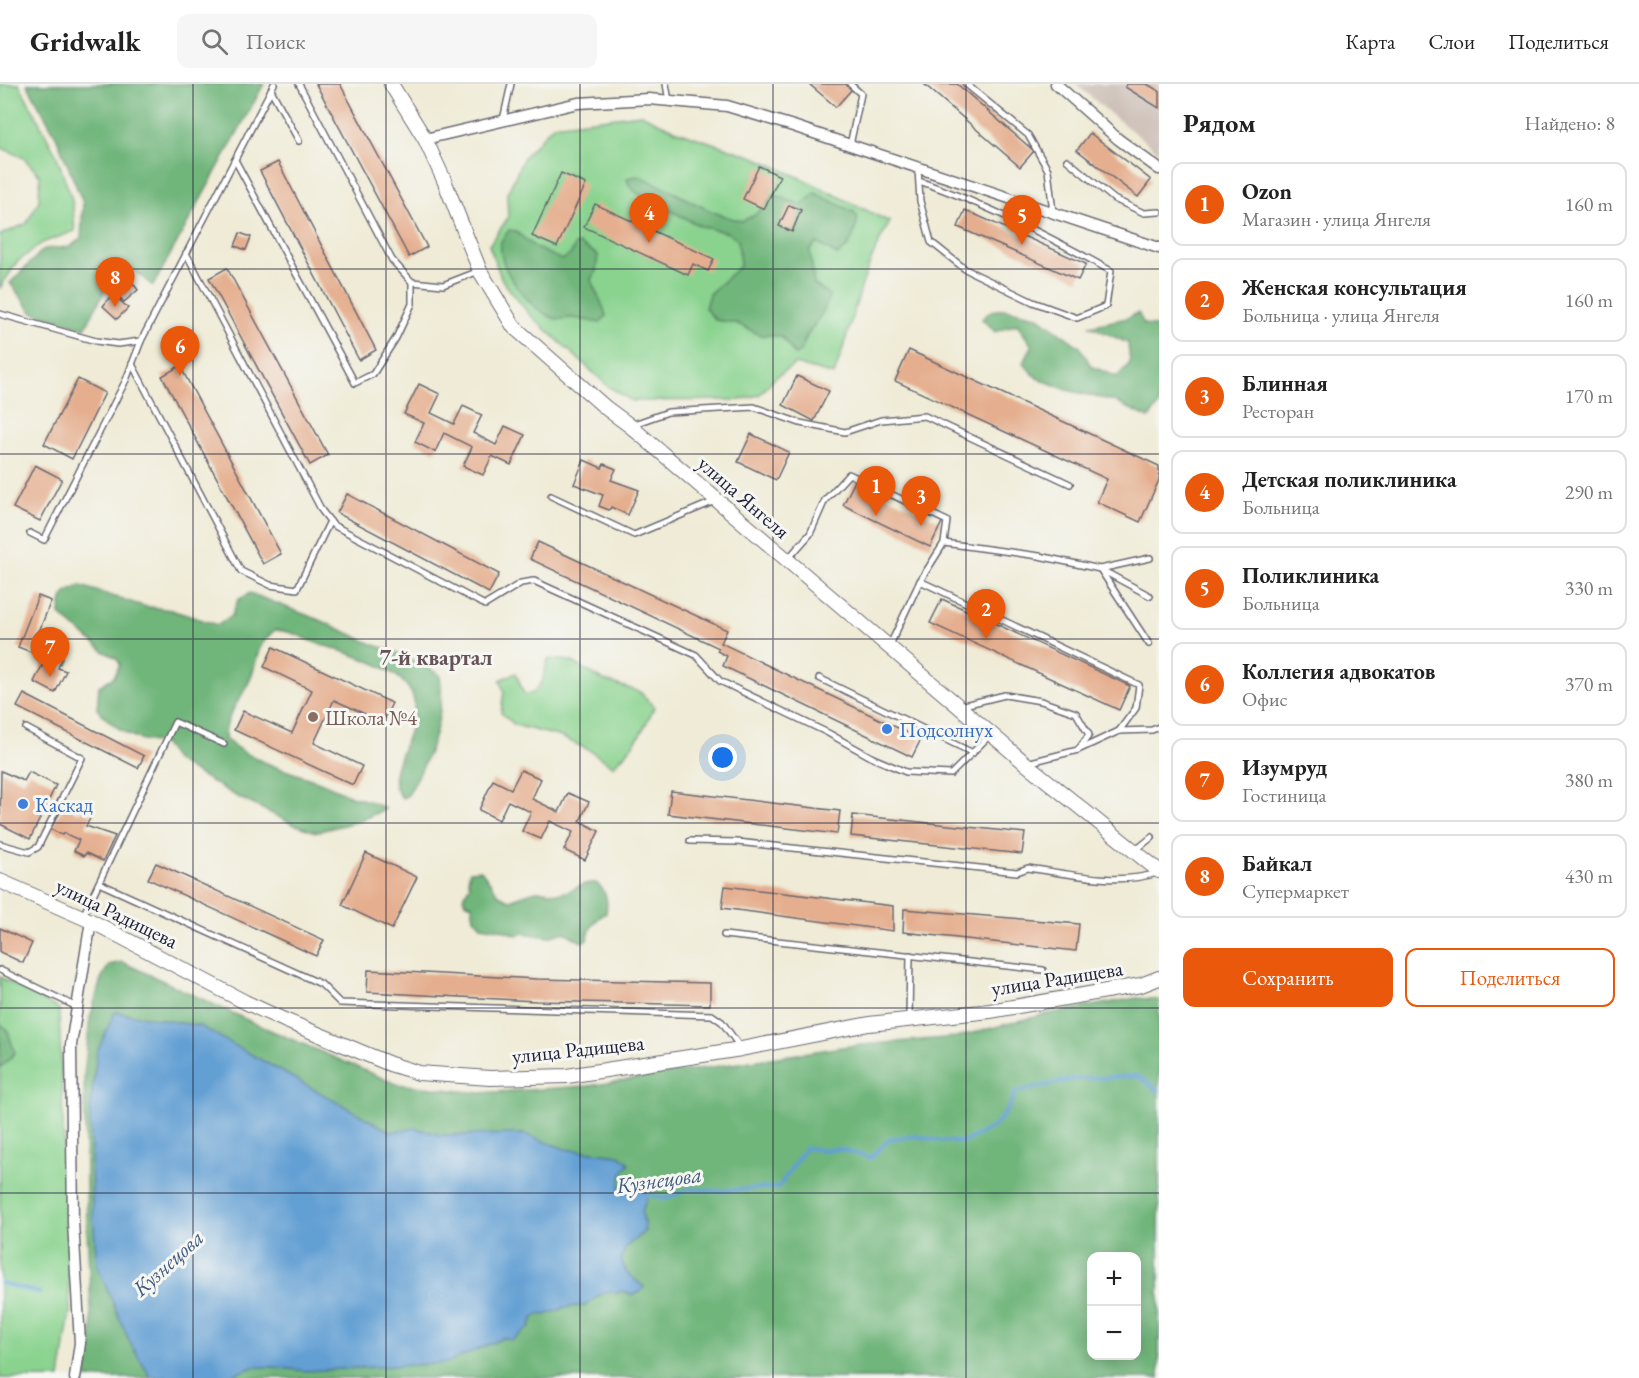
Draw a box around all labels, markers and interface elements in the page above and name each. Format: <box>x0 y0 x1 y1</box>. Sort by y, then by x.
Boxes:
search box <box>177 14 597 68</box>
text: Gridwalk <box>30 23 141 59</box>
icon: search <box>198 25 231 58</box>
text: Поиск <box>246 27 305 56</box>
text: Карта <box>1345 28 1395 55</box>
text: Слои <box>1428 28 1475 55</box>
text: Поделиться <box>1508 28 1609 55</box>
text: Рядом <box>1183 106 1256 140</box>
text: Найдено: 8 <box>1524 110 1615 136</box>
text: Ozon <box>1242 177 1292 206</box>
text: 1 <box>1199 191 1210 217</box>
text: 160 m <box>1565 191 1613 217</box>
pin: 4 <box>630 194 668 243</box>
pin: 5 <box>1002 196 1042 245</box>
text: Магазин · улица Янгеля <box>1242 206 1431 232</box>
pin: 8 <box>96 258 134 307</box>
text: Женская консультация <box>1242 273 1467 302</box>
text: 2 <box>1199 287 1210 313</box>
text: 160 m <box>1565 287 1613 313</box>
text: Больница · улица Янгеля <box>1242 302 1440 328</box>
pin: 6 <box>160 326 200 376</box>
text: Блинная <box>1242 369 1328 398</box>
text: 3 <box>1199 383 1210 409</box>
text: 170 m <box>1565 383 1613 409</box>
text: Ресторан <box>1242 398 1314 424</box>
street label: улица Янгеля <box>692 450 796 544</box>
text: Детская поликлиника <box>1242 465 1457 494</box>
pin: 1 <box>856 466 896 516</box>
pin: 3 <box>902 476 940 526</box>
text: 4 <box>1199 479 1210 505</box>
text: 290 m <box>1565 479 1613 505</box>
text: Больница <box>1242 494 1320 520</box>
text: Поликлиника <box>1242 561 1379 590</box>
text: 5 <box>1199 575 1210 601</box>
text: 330 m <box>1565 575 1613 601</box>
pin: 2 <box>966 590 1006 639</box>
text: Больница <box>1242 590 1320 616</box>
pin: 7 <box>31 628 70 677</box>
district label: 7-й квартал <box>380 643 492 672</box>
text: Коллегия адвокатов <box>1242 657 1435 686</box>
text: 6 <box>1199 671 1210 697</box>
text: 370 m <box>1565 671 1613 697</box>
text: Офис <box>1242 686 1288 712</box>
place label: Школа №4 <box>325 704 418 731</box>
marker: Школа №4 <box>306 710 320 724</box>
place label: Подсолнух <box>899 716 993 743</box>
marker: Подсолнух <box>880 722 894 736</box>
your location <box>708 743 737 772</box>
text: Изумруд <box>1242 753 1327 782</box>
text: 7 <box>1199 767 1210 793</box>
text: 380 m <box>1565 767 1613 793</box>
text: Гостиница <box>1242 782 1327 808</box>
place label: Каскад <box>35 791 94 818</box>
marker: Каскад <box>16 797 30 811</box>
text: Байкал <box>1242 849 1312 878</box>
text: 8 <box>1199 863 1210 889</box>
text: 430 m <box>1565 863 1613 889</box>
street label: улица Радищева <box>51 872 183 955</box>
text: Супермаркет <box>1242 878 1349 904</box>
button: Сохранить <box>1183 948 1393 1007</box>
button: Поделиться <box>1405 948 1615 1007</box>
street label: улица Радищева <box>989 954 1125 1002</box>
street label: улица Радищева <box>511 1029 646 1069</box>
water label: Кузнецова <box>613 1160 704 1201</box>
water label: Кузнецова <box>125 1223 210 1303</box>
map controls <box>1087 1252 1141 1360</box>
button: + <box>1087 1252 1141 1306</box>
button: − <box>1087 1306 1141 1360</box>

